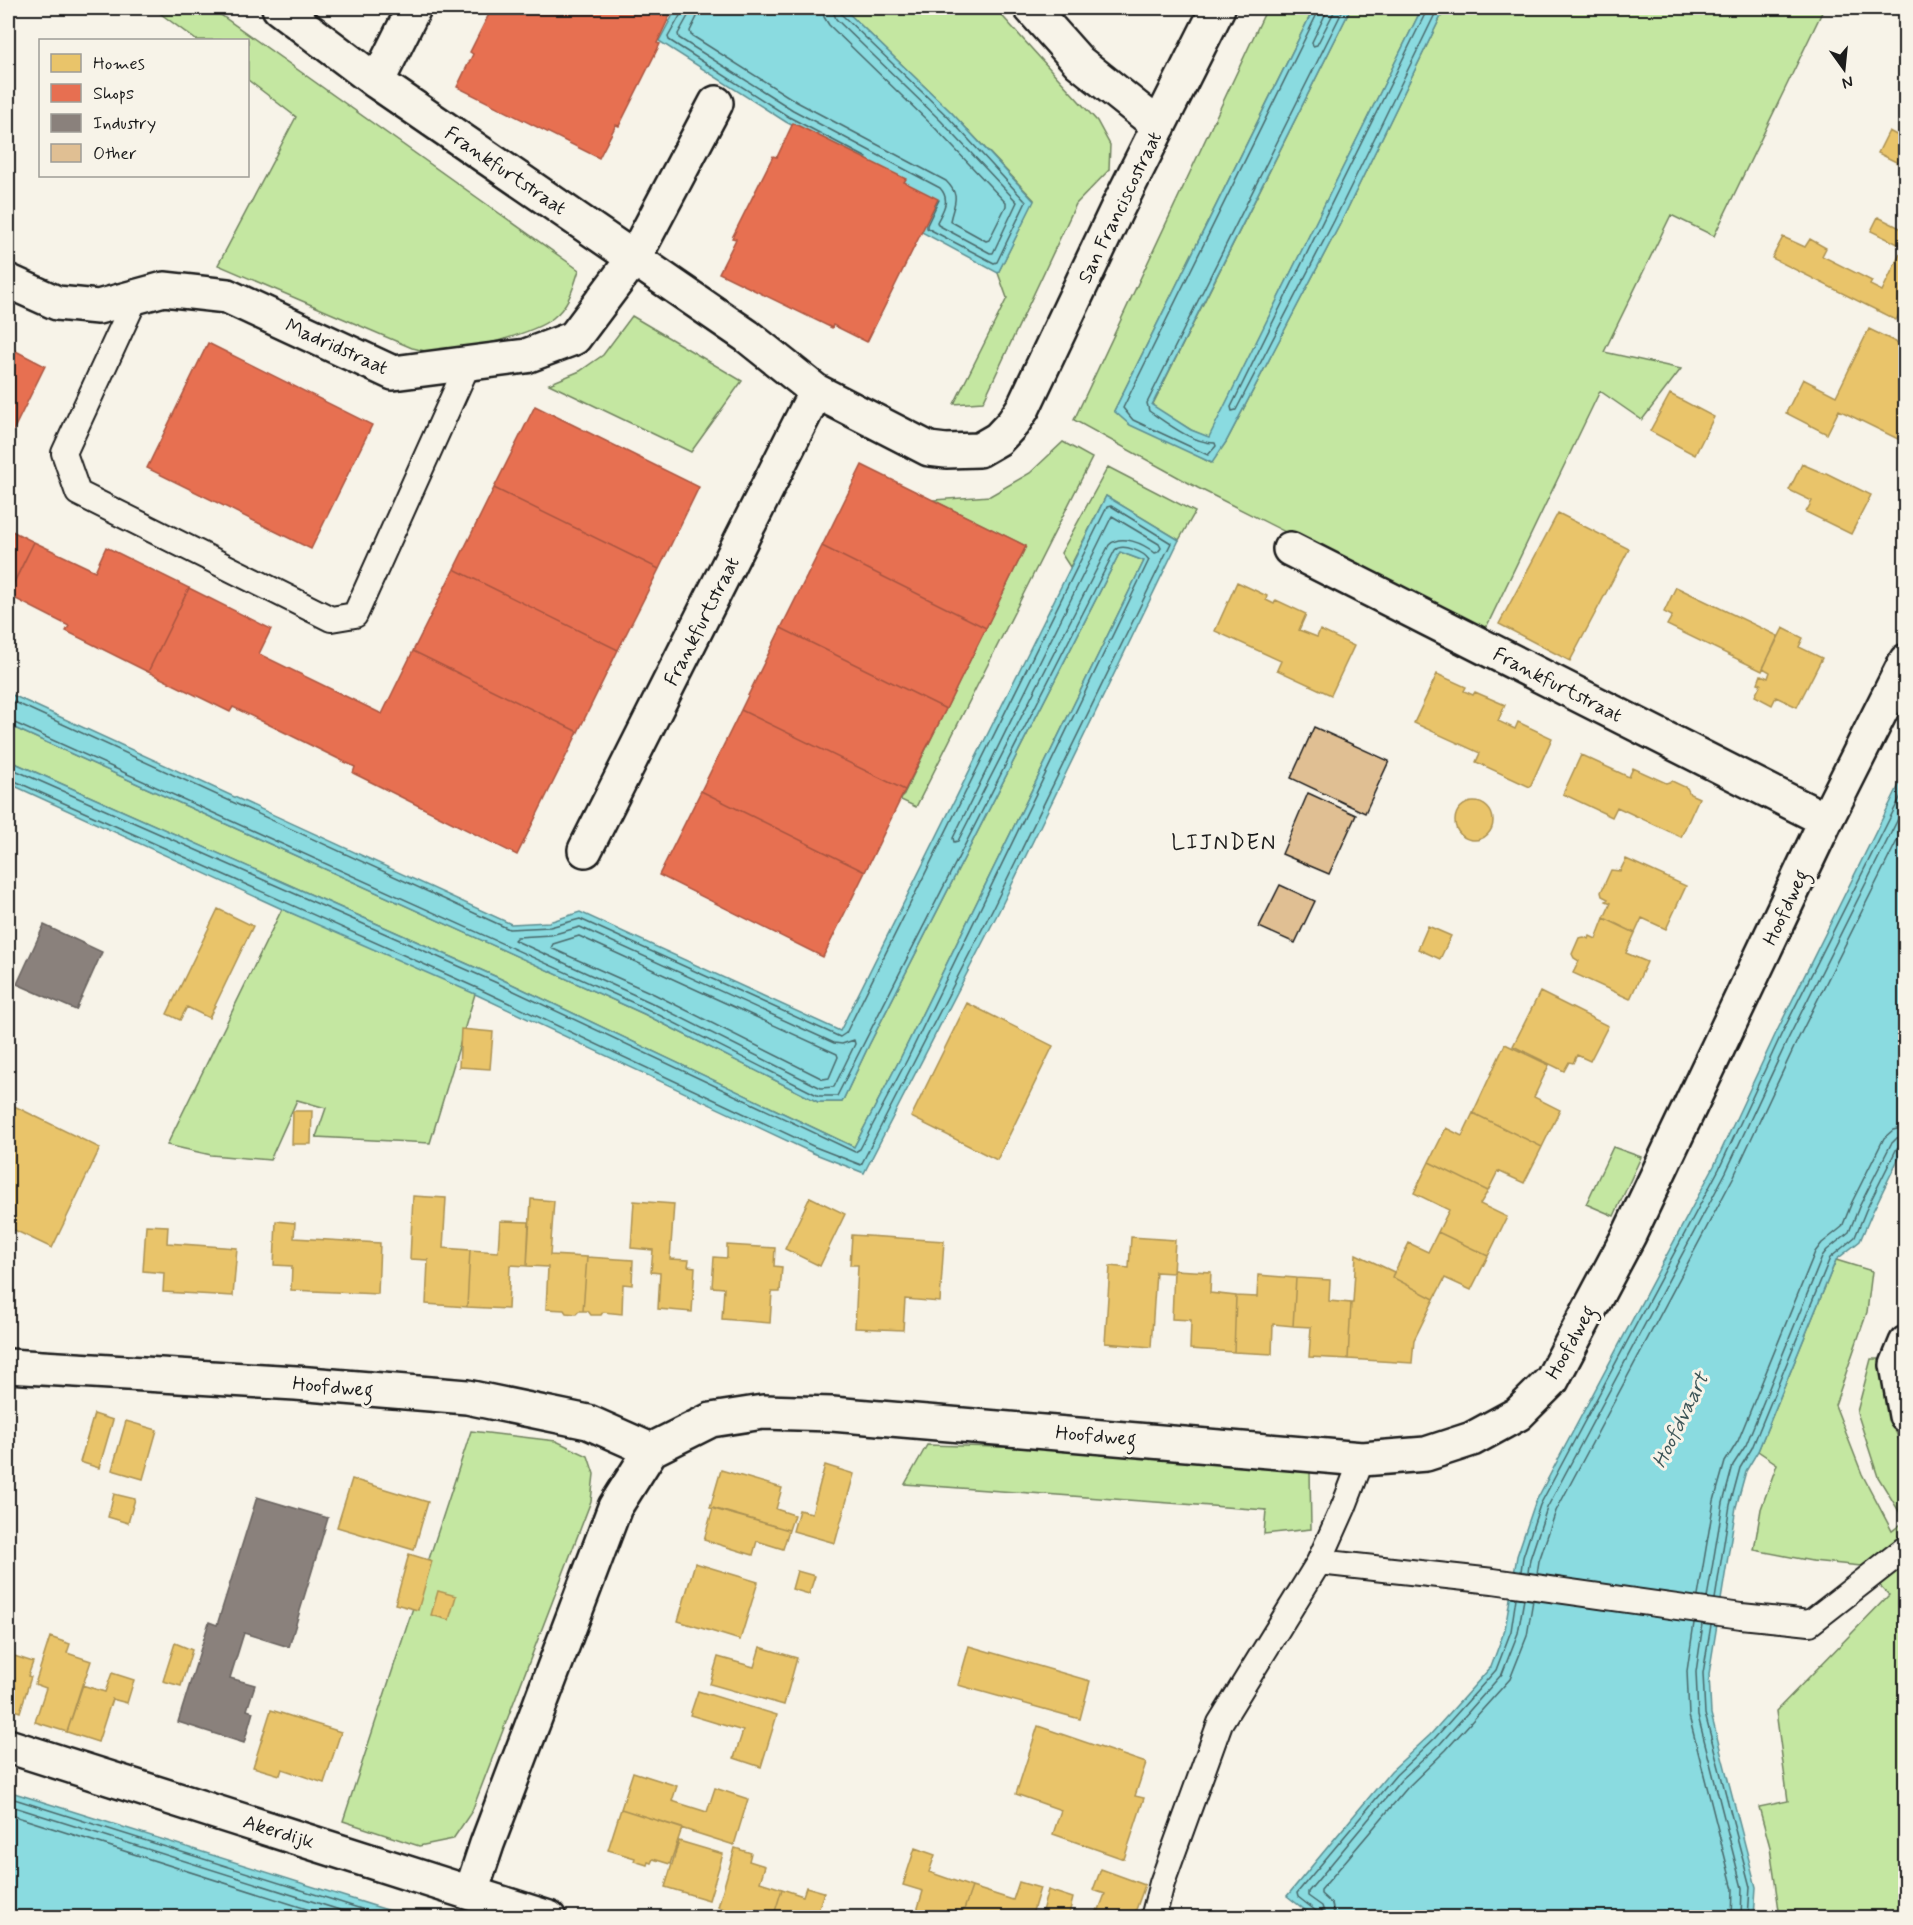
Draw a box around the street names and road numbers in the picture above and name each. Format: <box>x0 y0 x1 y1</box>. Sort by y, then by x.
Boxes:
street label: Frankfurtstraat <box>439 121 571 222</box>
street label: San Franciscostraat <box>1072 127 1169 288</box>
street label: Madridstraat <box>281 313 392 382</box>
street label: Frankfurtstraat <box>658 553 746 691</box>
street label: Frankfurtstraat <box>1488 641 1626 729</box>
street label: Hoofdweg <box>1757 865 1818 951</box>
street label: Hoofdweg <box>1540 1301 1605 1386</box>
street label: Hoofdweg <box>291 1371 374 1406</box>
street label: Hoofdweg <box>1054 1420 1137 1455</box>
street label: Akerdijk <box>240 1809 317 1856</box>

